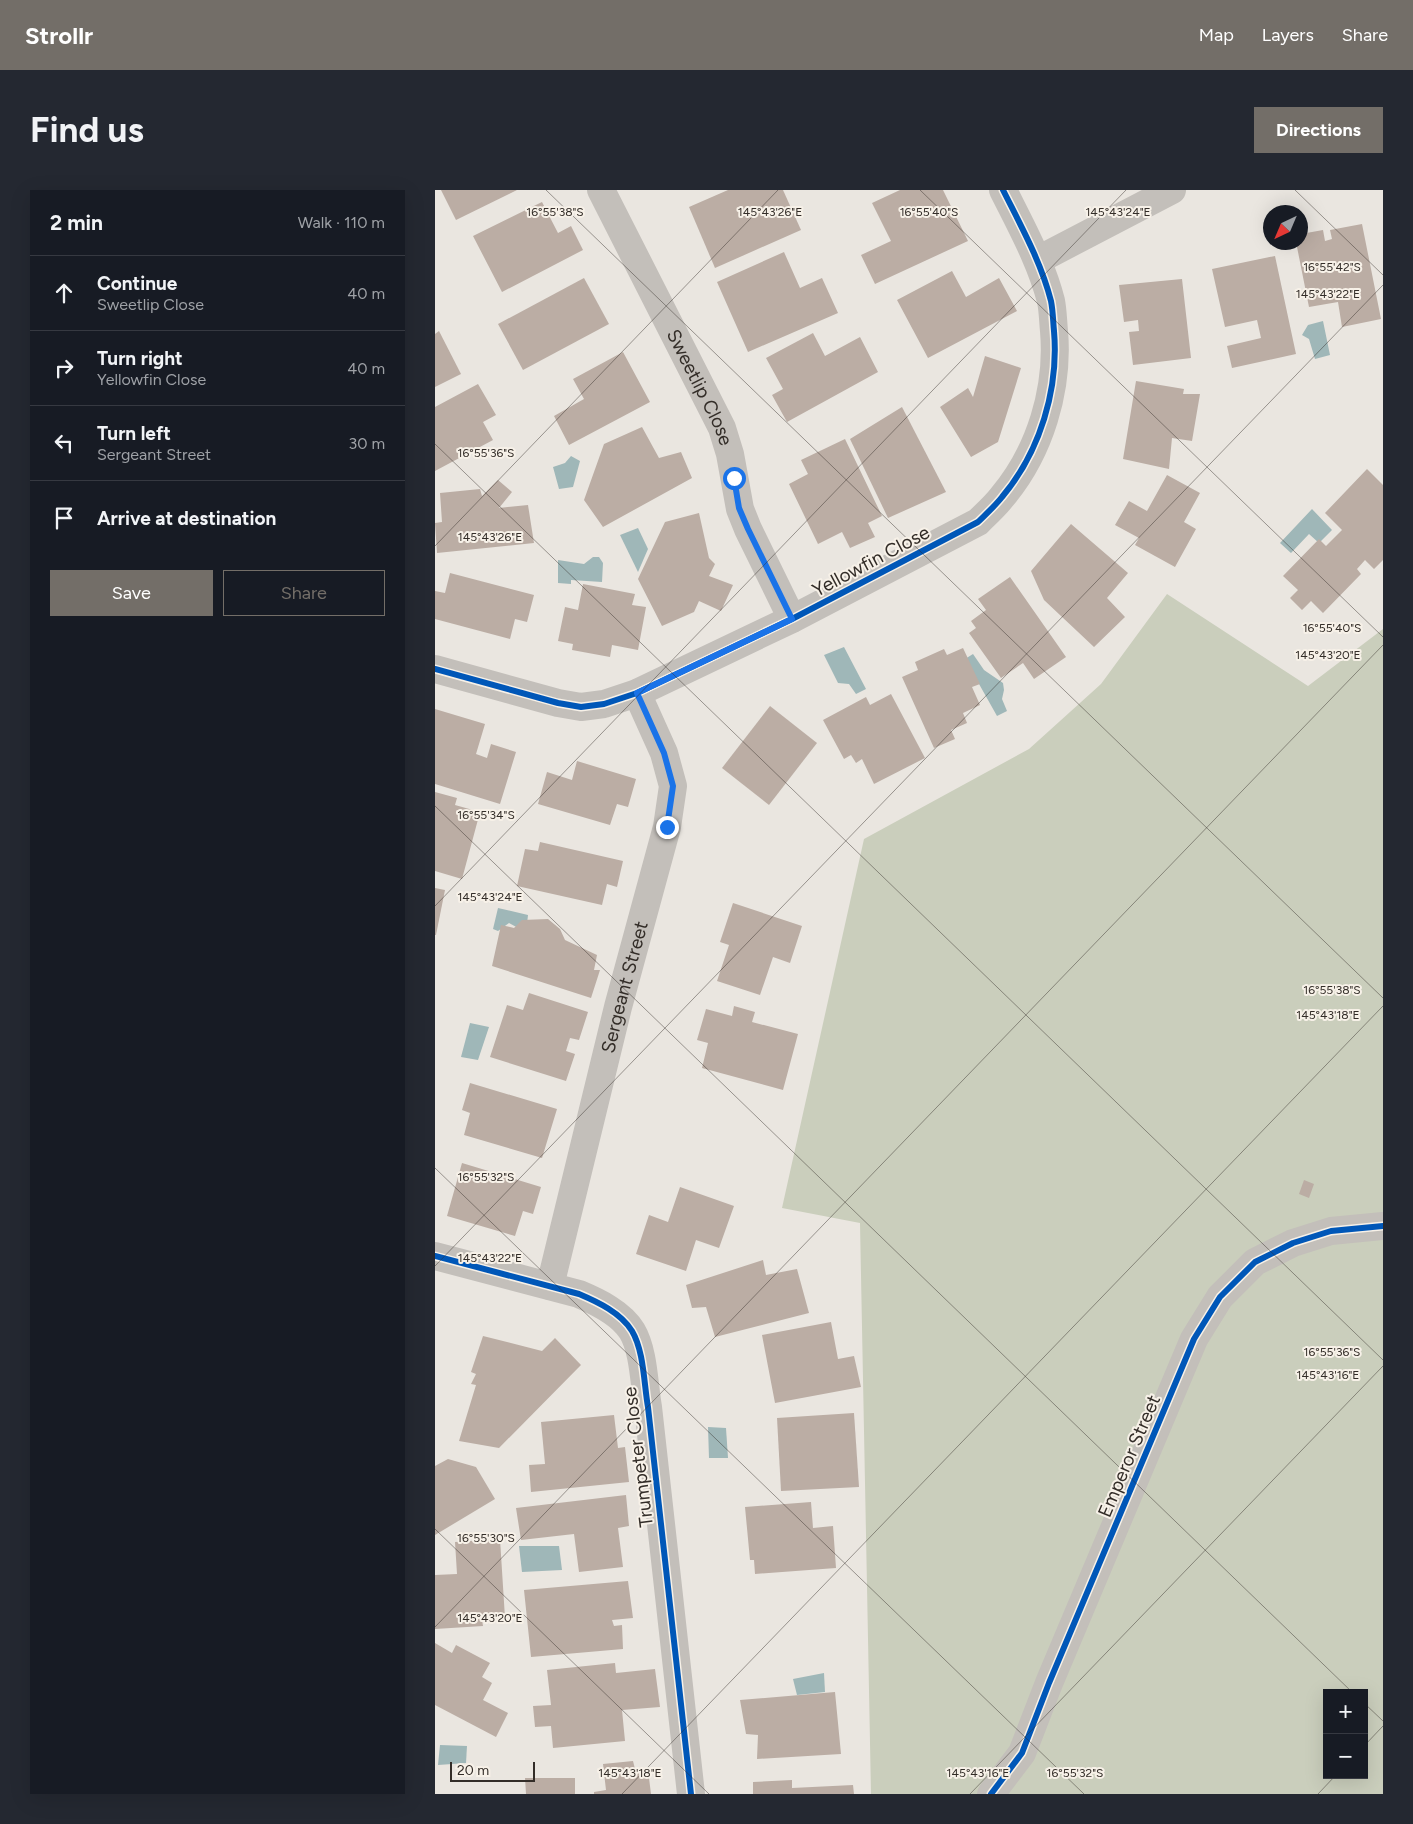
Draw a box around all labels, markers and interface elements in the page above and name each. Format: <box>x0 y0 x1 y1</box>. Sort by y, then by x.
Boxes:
text: Strollr <box>25 21 93 50</box>
text: Map <box>1199 24 1234 46</box>
text: Layers <box>1262 24 1314 46</box>
text: Share <box>1342 24 1388 46</box>
button: Directions <box>1254 107 1383 153</box>
text: Find us <box>30 109 144 151</box>
text: 16°55'38"S <box>526 205 584 219</box>
text: 145°43'26"E <box>738 205 802 219</box>
text: 16°55'40"S <box>900 205 958 219</box>
text: 145°43'24"E <box>1085 205 1151 219</box>
north arrow <box>1263 205 1308 250</box>
text: 2 min <box>50 210 103 235</box>
text: Walk · 110 m <box>298 213 385 232</box>
text: 16°55'42"S <box>1303 260 1361 274</box>
text: Continue <box>97 272 177 295</box>
icon: ahead <box>50 279 78 307</box>
text: 40 m <box>347 284 385 303</box>
text: 145°43'22"E <box>1296 287 1360 301</box>
text: Sweetlip Close <box>97 295 204 314</box>
street label: Sweetlip Close <box>662 325 738 448</box>
text: Turn right <box>97 347 183 370</box>
icon: right <box>50 354 78 382</box>
text: 40 m <box>347 359 385 378</box>
text: Yellowfin Close <box>97 370 206 389</box>
text: Turn left <box>97 422 171 445</box>
icon: left <box>50 429 78 457</box>
text: 30 m <box>348 434 385 453</box>
text: Sergeant Street <box>97 445 211 464</box>
text: 16°55'36"S <box>458 446 514 460</box>
route start <box>723 467 746 490</box>
icon: arrive <box>50 504 78 532</box>
text: Arrive at destination <box>97 507 276 530</box>
street label: Yellowfin Close <box>808 520 934 602</box>
text: 145°43'26"E <box>458 530 522 544</box>
button: Save <box>50 570 213 616</box>
button: Share <box>223 570 385 616</box>
text: 16°55'40"S <box>1303 621 1361 635</box>
text: 145°43'20"E <box>1295 648 1361 662</box>
text: 16°55'34"S <box>457 808 515 822</box>
route end <box>656 816 679 839</box>
text: 145°43'24"E <box>457 890 523 904</box>
street label: Sergeant Street <box>596 919 652 1055</box>
text: 16°55'38"S <box>1303 983 1361 997</box>
text: 145°43'18"E <box>1296 1008 1360 1022</box>
text: 16°55'32"S <box>458 1170 514 1184</box>
text: 145°43'22"E <box>458 1251 522 1265</box>
text: 16°55'36"S <box>1304 1345 1360 1359</box>
text: 145°43'16"E <box>1297 1368 1359 1382</box>
street label: Trumpeter Close <box>618 1386 658 1528</box>
street label: Emperor Street <box>1093 1391 1165 1521</box>
text: 16°55'30"S <box>457 1531 515 1545</box>
text: 145°43'20"E <box>457 1611 523 1625</box>
map controls <box>1323 1689 1368 1779</box>
button: + <box>1323 1689 1368 1734</box>
button: − <box>1323 1734 1368 1779</box>
scale bar <box>450 1759 535 1782</box>
text: 20 m <box>457 1762 489 1779</box>
text: 145°43'18"E <box>598 1766 662 1780</box>
text: 145°43'16"E <box>947 1766 1009 1780</box>
text: 16°55'32"S <box>1047 1766 1103 1780</box>

